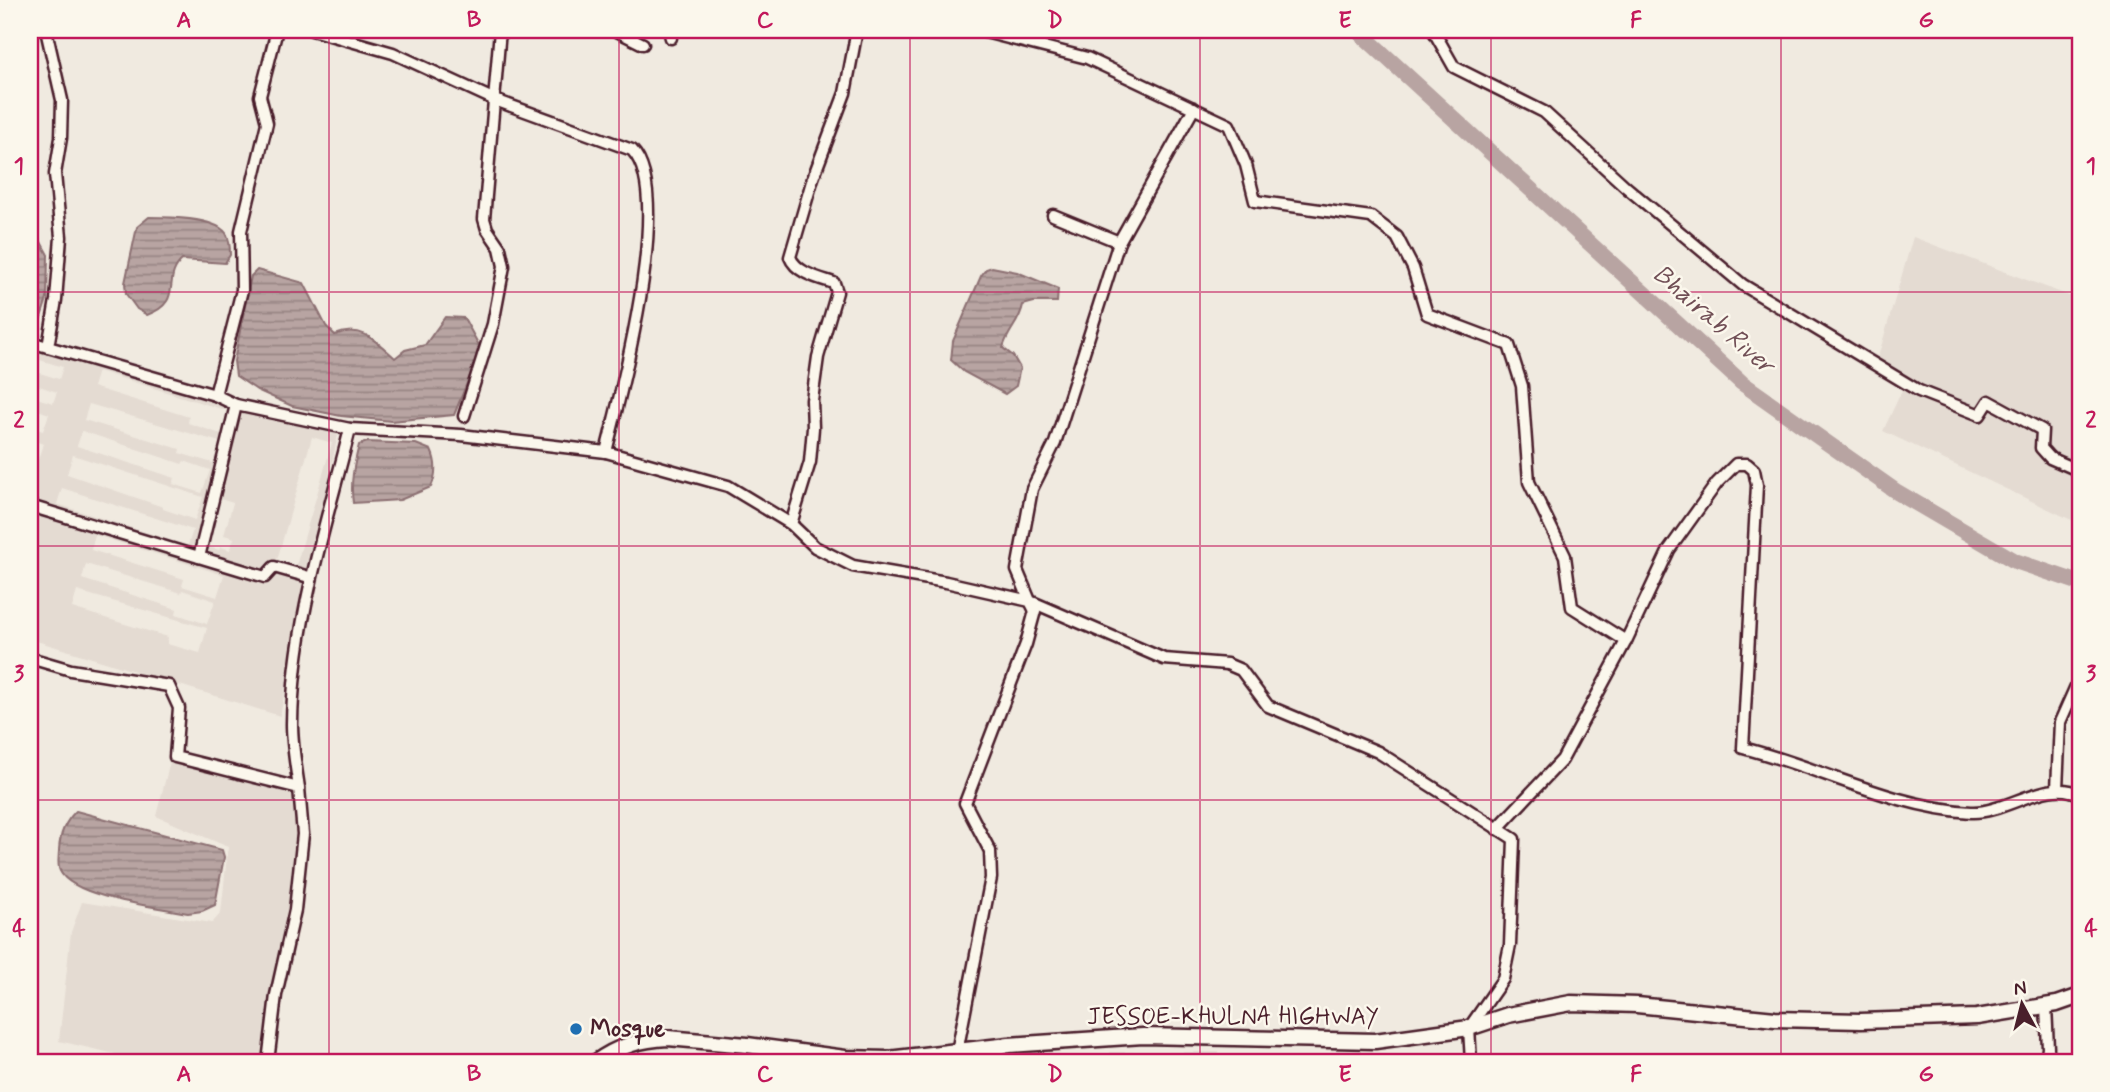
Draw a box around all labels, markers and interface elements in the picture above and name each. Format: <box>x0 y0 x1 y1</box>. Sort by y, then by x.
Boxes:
text: A <box>176 6 192 36</box>
text: B <box>467 6 482 36</box>
text: C <box>757 6 774 36</box>
text: D <box>1047 6 1063 36</box>
text: E <box>1338 6 1352 36</box>
text: F <box>1630 6 1642 36</box>
text: G <box>1918 6 1934 36</box>
text: 1 <box>14 152 24 182</box>
text: 1 <box>2086 152 2096 182</box>
water label: Bhairab River <box>1645 258 1783 384</box>
text: 2 <box>13 406 25 436</box>
text: 2 <box>2085 406 2097 436</box>
text: 3 <box>14 660 25 690</box>
text: 3 <box>2086 660 2097 690</box>
text: 4 <box>12 914 26 944</box>
text: 4 <box>2084 914 2098 944</box>
north arrow <box>1988 970 2058 1040</box>
text: N <box>2012 975 2028 1002</box>
street label: JESSOE-KHULNA HIGHWAY <box>1087 1002 1379 1033</box>
place label: Mosque <box>590 1014 666 1045</box>
marker: Mosque <box>568 1021 584 1037</box>
text: A <box>176 1060 192 1090</box>
text: B <box>467 1060 482 1090</box>
text: C <box>757 1060 774 1090</box>
text: D <box>1047 1060 1063 1090</box>
text: E <box>1338 1060 1352 1090</box>
text: F <box>1630 1060 1642 1090</box>
text: G <box>1918 1060 1934 1090</box>

